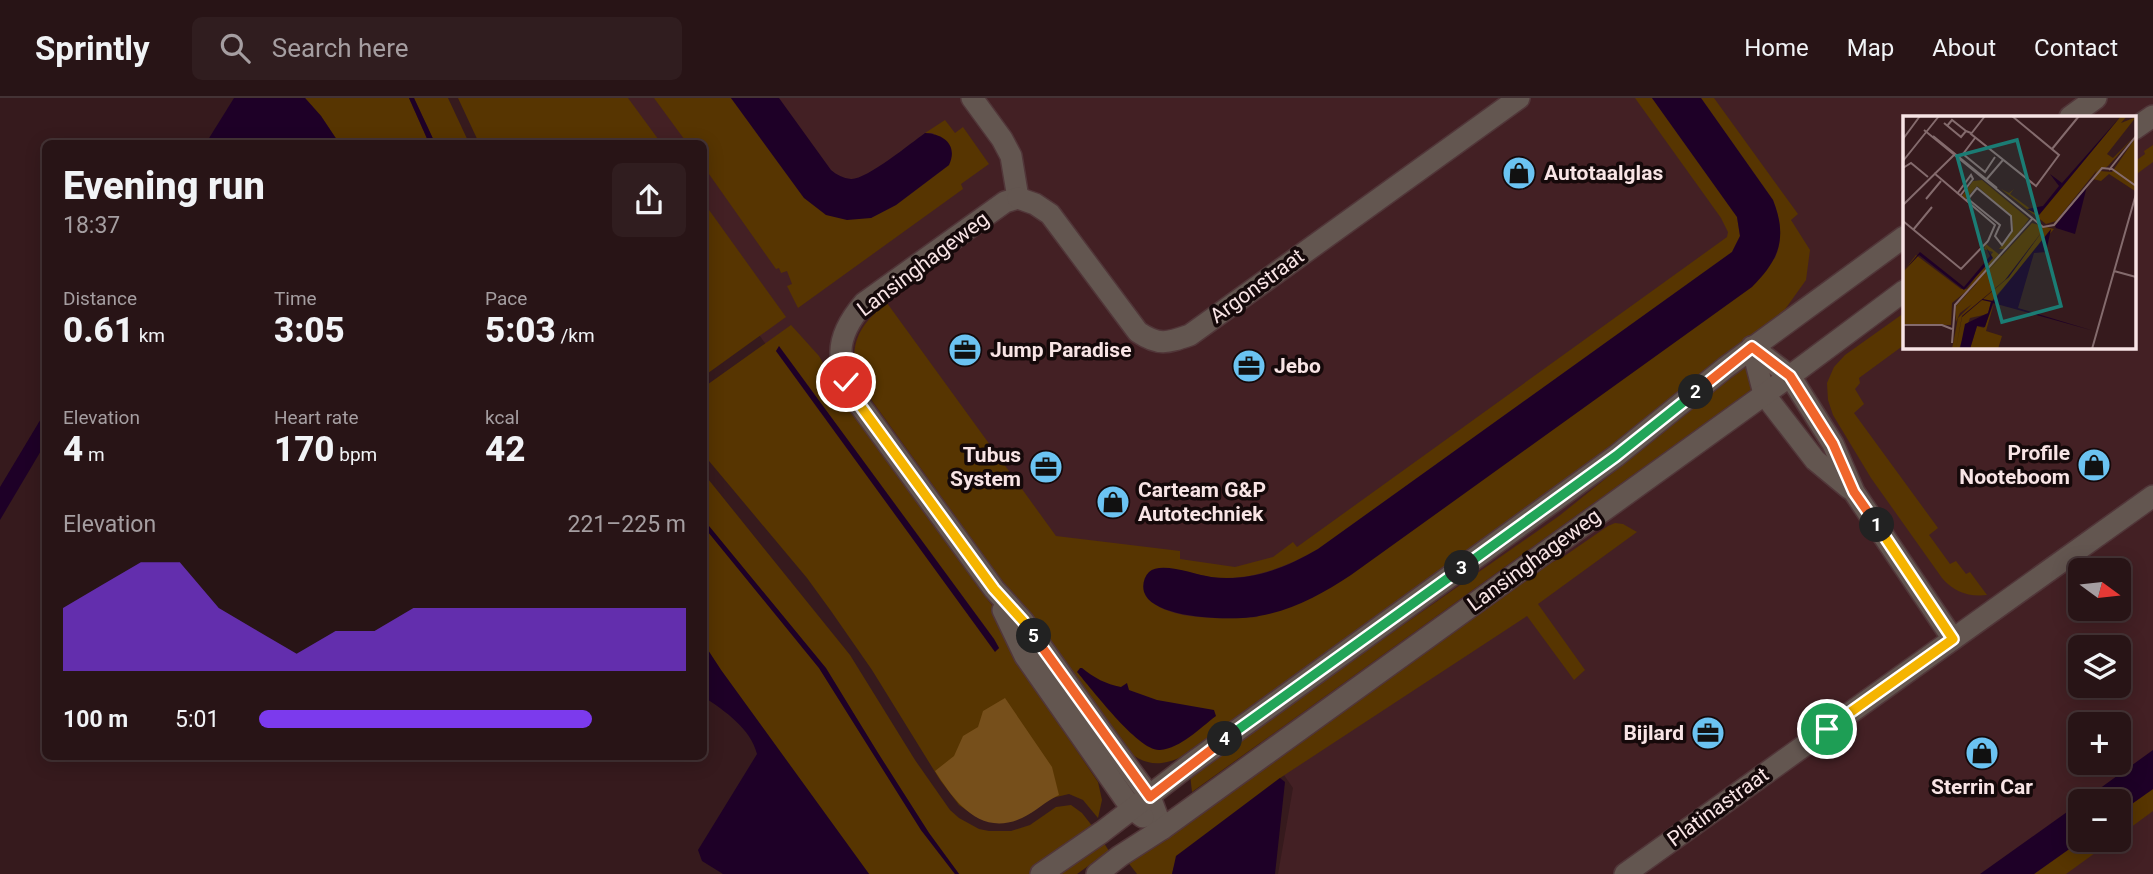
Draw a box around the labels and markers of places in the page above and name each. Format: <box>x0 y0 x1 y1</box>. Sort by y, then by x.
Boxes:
shop icon: Autotaalglas <box>1500 154 1538 192</box>
place label: Autotaalglas <box>1544 161 1663 185</box>
office icon: Jump Paradise <box>946 331 984 369</box>
place label: Jump Paradise <box>990 338 1131 362</box>
office icon: Jebo <box>1230 347 1268 385</box>
pin <box>816 352 876 412</box>
place label: Jebo <box>1274 354 1321 378</box>
pin: 2 <box>1678 374 1714 410</box>
place label: Profile Nooteboom <box>1959 441 2070 489</box>
place label: Tubus System <box>950 443 1021 491</box>
shop icon: Profile Nooteboom <box>2075 446 2113 484</box>
office icon: Tubus System <box>1027 448 1065 486</box>
place label: Carteam G&P Autotechniek <box>1138 478 1266 526</box>
shop icon: Carteam G&P Autotechniek <box>1094 483 1132 521</box>
pin: 1 <box>1860 508 1895 542</box>
pin: 3 <box>1444 550 1480 586</box>
pin: 5 <box>1016 618 1052 654</box>
pin <box>1797 699 1857 759</box>
office icon: Bijlard <box>1689 714 1727 752</box>
place label: Bijlard <box>1623 721 1684 745</box>
pin: 4 <box>1208 722 1242 756</box>
shop icon: Sterrin Car <box>1963 734 2001 772</box>
place label: Sterrin Car <box>1931 775 2033 799</box>

